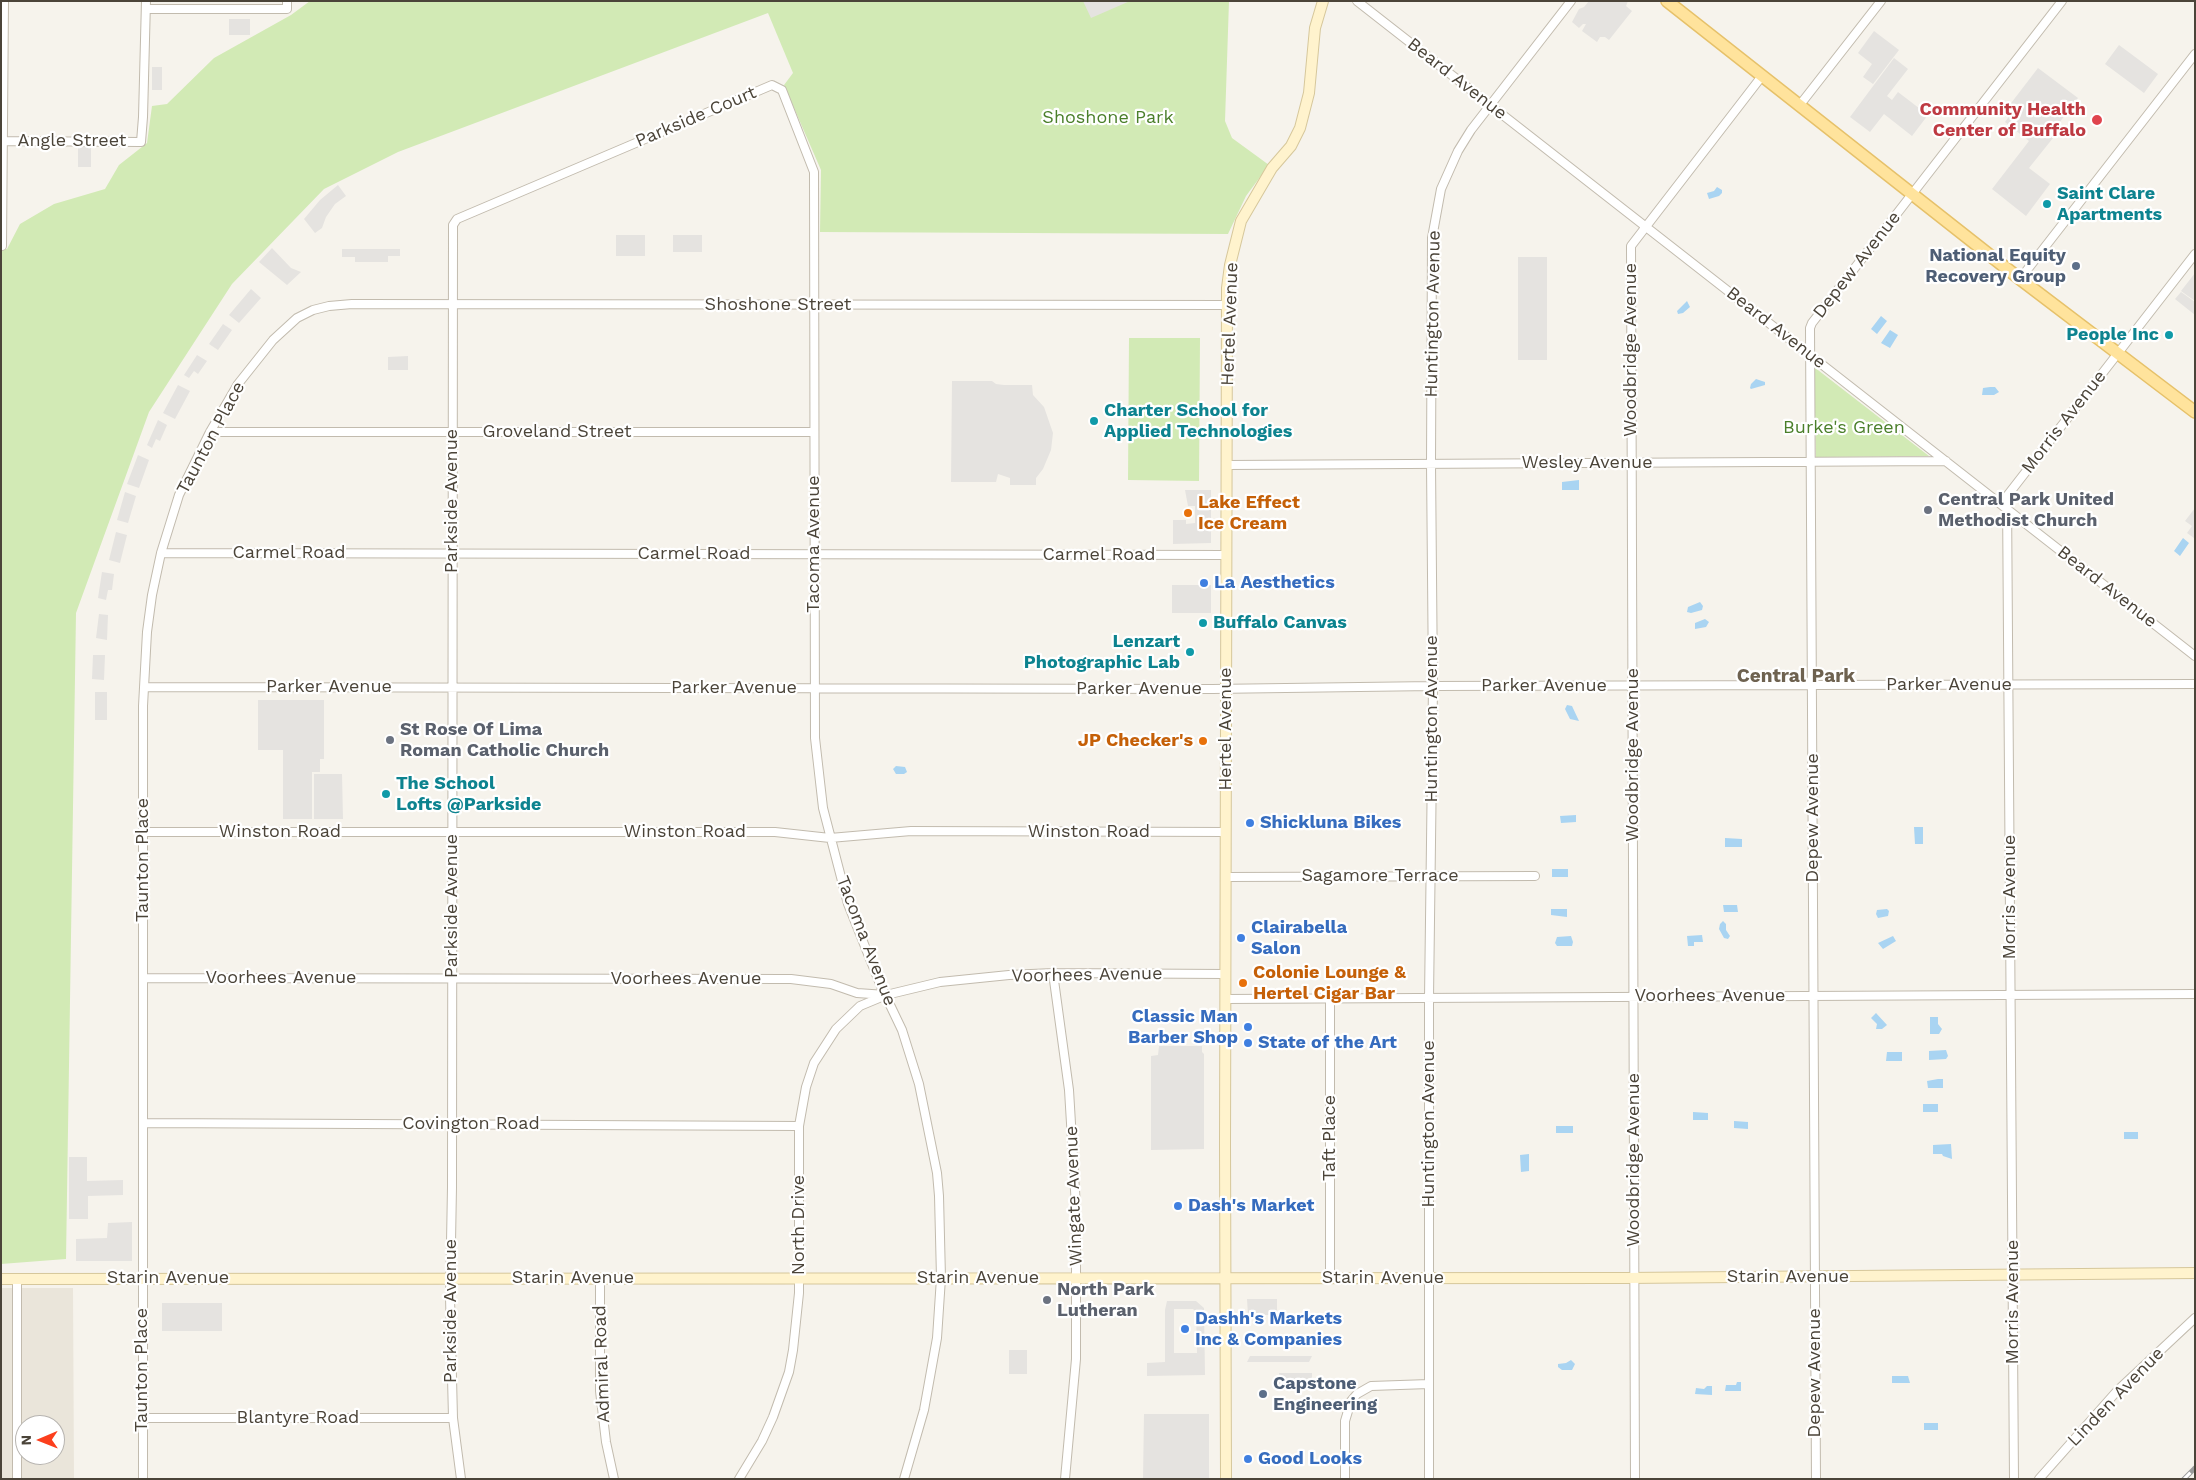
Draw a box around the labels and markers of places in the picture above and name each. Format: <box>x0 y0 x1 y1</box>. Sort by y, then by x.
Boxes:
place label: Community Health Center of Buffalo <box>1919 99 2086 142</box>
marker: Community Health Center of Buffalo <box>2090 113 2104 127</box>
place label: Saint Clare Apartments <box>2057 183 2162 225</box>
marker: Saint Clare Apartments <box>2041 198 2053 210</box>
place label: National Equity Recovery Group <box>1925 245 2066 288</box>
marker: National Equity Recovery Group <box>2070 260 2082 272</box>
place label: People Inc <box>2066 324 2159 346</box>
marker: People Inc <box>2163 329 2175 341</box>
place label: Charter School for Applied Technologies <box>1104 400 1292 442</box>
marker: Charter School for Applied Technologies <box>1088 415 1100 427</box>
place label: Central Park United Methodist Church <box>1938 489 2114 532</box>
place label: Lake Effect Ice Cream <box>1198 492 1300 534</box>
marker: Central Park United Methodist Church <box>1922 504 1934 516</box>
marker: Lake Effect Ice Cream <box>1182 507 1194 519</box>
place label: La Aesthetics <box>1214 572 1335 594</box>
marker: La Aesthetics <box>1198 577 1210 589</box>
place label: Buffalo Canvas <box>1213 612 1347 634</box>
marker: Buffalo Canvas <box>1197 617 1209 629</box>
place label: Lenzart Photographic Lab <box>1024 631 1180 674</box>
marker: Lenzart Photographic Lab <box>1184 646 1196 658</box>
place label: St Rose Of Lima Roman Catholic Church <box>400 719 609 762</box>
place label: JP Checker's <box>1078 730 1193 752</box>
marker: St Rose Of Lima Roman Catholic Church <box>384 734 396 746</box>
marker: JP Checker's <box>1197 735 1209 747</box>
place label: The School Lofts @Parkside <box>396 773 541 816</box>
marker: The School Lofts @Parkside <box>380 788 392 800</box>
place label: Shickluna Bikes <box>1260 812 1401 834</box>
marker: Shickluna Bikes <box>1244 817 1256 829</box>
place label: Clairabella Salon <box>1251 917 1347 960</box>
marker: Clairabella Salon <box>1235 932 1247 944</box>
place label: Colonie Lounge & Hertel Cigar Bar <box>1253 962 1406 1004</box>
marker: Colonie Lounge & Hertel Cigar Bar <box>1237 977 1249 989</box>
place label: Classic Man Barber Shop <box>1128 1006 1238 1048</box>
marker: Classic Man Barber Shop <box>1242 1021 1254 1033</box>
place label: State of the Art <box>1258 1032 1397 1054</box>
marker: State of the Art <box>1242 1037 1254 1049</box>
place label: Dash's Market <box>1188 1195 1314 1217</box>
marker: Dash's Market <box>1172 1200 1184 1212</box>
place label: North Park Lutheran <box>1057 1279 1154 1322</box>
marker: North Park Lutheran <box>1041 1294 1053 1306</box>
place label: Dashh's Markets Inc & Companies <box>1195 1308 1342 1350</box>
marker: Dashh's Markets Inc & Companies <box>1179 1323 1191 1335</box>
place label: Capstone Engineering <box>1273 1373 1377 1416</box>
marker: Capstone Engineering <box>1257 1388 1269 1400</box>
place label: Good Looks <box>1258 1448 1362 1470</box>
marker: Good Looks <box>1242 1453 1254 1465</box>

